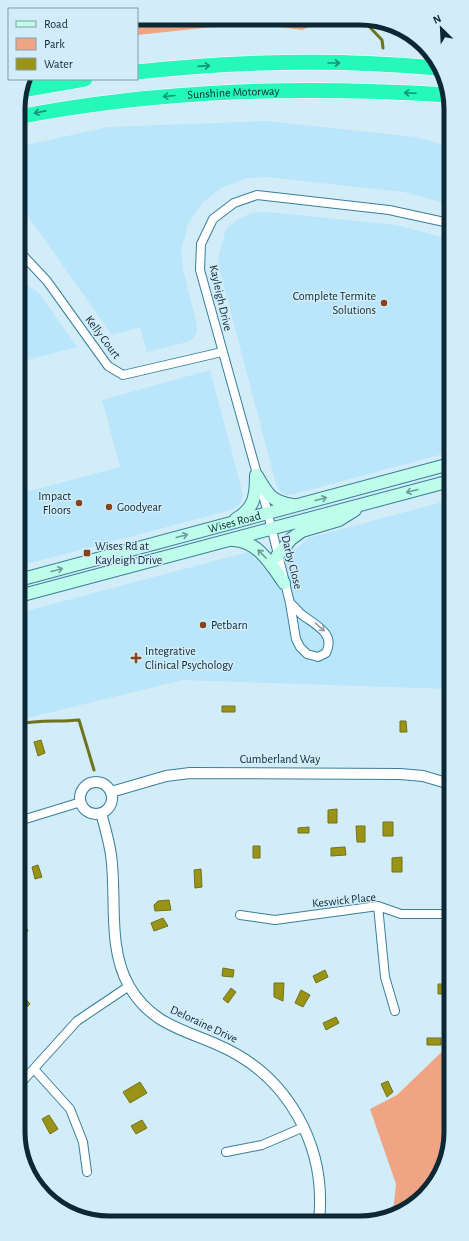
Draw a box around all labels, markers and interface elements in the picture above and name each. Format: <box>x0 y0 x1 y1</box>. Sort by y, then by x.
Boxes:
legend <box>8 8 138 80</box>
north arrow <box>421 8 461 48</box>
text: N <box>431 13 443 26</box>
text: Road <box>44 18 68 30</box>
text: Park <box>44 38 65 50</box>
text: Water <box>44 58 73 70</box>
one-way arrow <box>327 59 340 67</box>
one-way arrow <box>197 63 210 70</box>
street label: Sunshine Motorway <box>187 85 280 101</box>
one-way arrow <box>404 89 417 96</box>
one-way arrow <box>163 92 176 99</box>
one-way arrow <box>34 109 47 117</box>
street label: Kayleigh Drive <box>207 264 234 332</box>
place label: Complete Termite Solutions <box>293 290 376 316</box>
marker: Complete Termite Solutions <box>379 298 389 308</box>
street label: Kelly Court <box>82 313 123 361</box>
one-way arrow <box>406 487 419 495</box>
place label: Impact Floors <box>38 490 71 516</box>
one-way arrow <box>314 495 327 502</box>
marker: Impact Floors <box>74 498 84 508</box>
place label: Goodyear <box>117 501 162 514</box>
marker: Goodyear <box>104 502 114 512</box>
street label: Wises Road <box>207 509 262 535</box>
one-way arrow <box>175 532 188 539</box>
street label: Darby Close <box>279 534 305 590</box>
place label: Wises Rd at Kayleigh Drive <box>95 540 162 567</box>
marker: Wises Rd at Kayleigh Drive <box>82 548 92 558</box>
one-way arrow <box>257 549 266 559</box>
one-way arrow <box>50 566 63 573</box>
place label: Petbarn <box>211 619 248 631</box>
marker: Petbarn <box>198 620 208 630</box>
one-way arrow <box>315 623 325 632</box>
place label: Integrative Clinical Psychology <box>145 645 233 672</box>
marker: Integrative Clinical Psychology <box>130 652 142 664</box>
street label: Cumberland Way <box>240 753 320 766</box>
street label: Keswick Place <box>311 891 377 909</box>
street label: Deloraine Drive <box>168 1003 240 1045</box>

